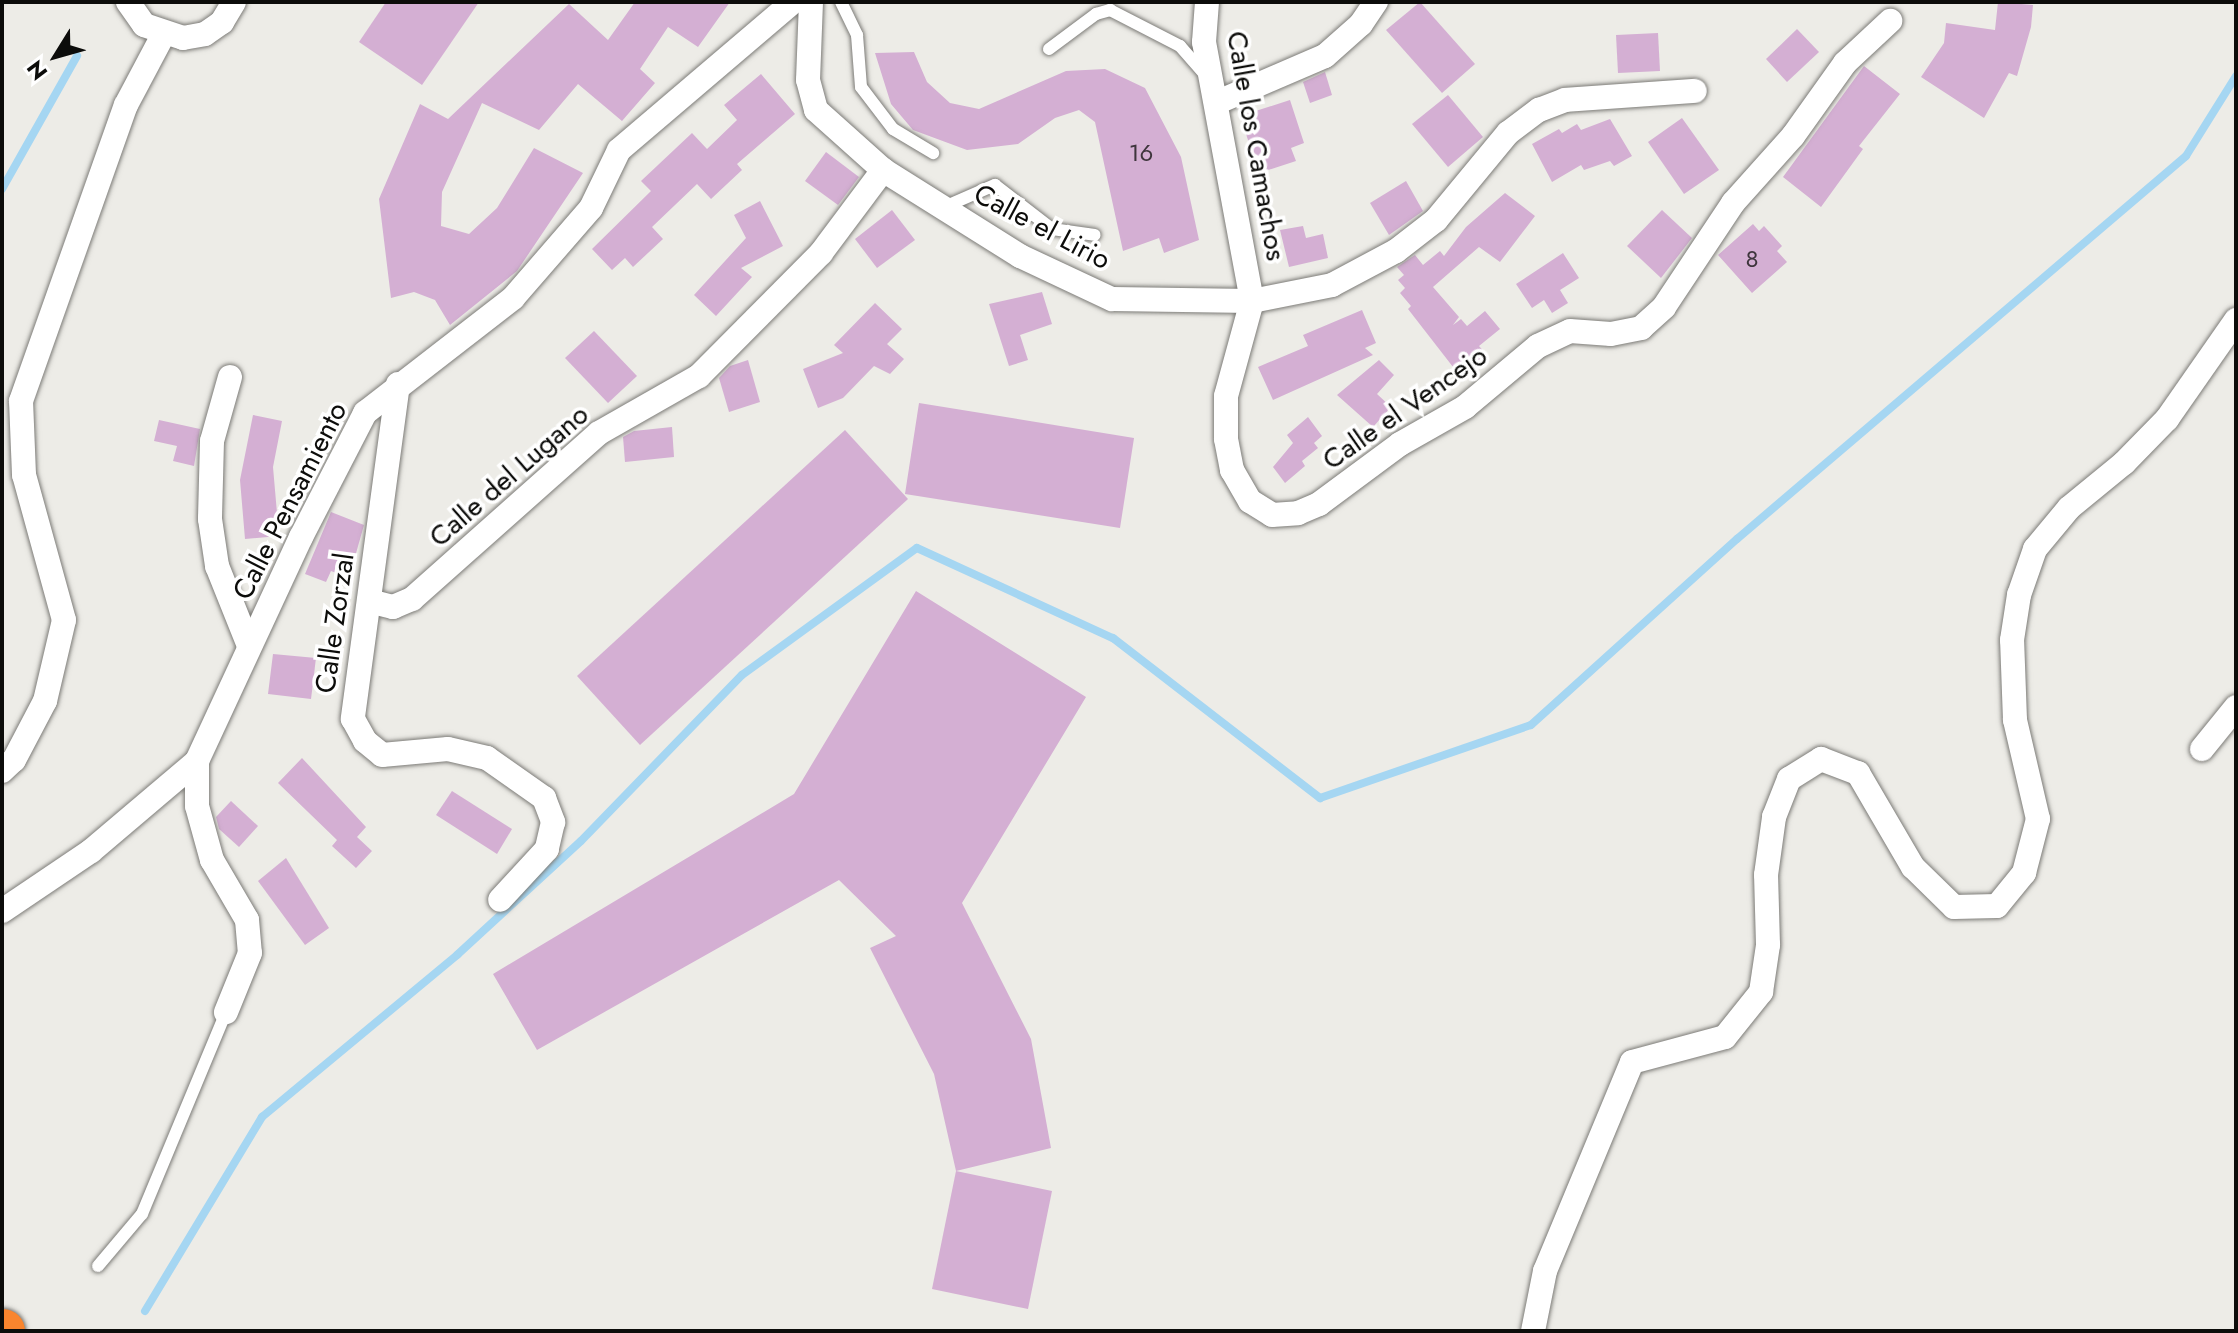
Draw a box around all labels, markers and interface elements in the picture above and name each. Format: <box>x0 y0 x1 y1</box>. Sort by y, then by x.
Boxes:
north arrow <box>16 16 96 96</box>
street label: Calle los Camachos <box>1219 29 1293 263</box>
text: N <box>19 54 55 87</box>
house number: 16 <box>1129 139 1153 167</box>
street label: Calle el Lirio <box>968 177 1116 277</box>
house number: 8 <box>1745 245 1759 273</box>
street label: Calle el Vencejo <box>1316 339 1494 477</box>
street label: Calle Pensamiento <box>226 397 354 605</box>
street label: Calle del Lugano <box>423 398 595 554</box>
street label: Calle Zorzal <box>309 551 361 695</box>

